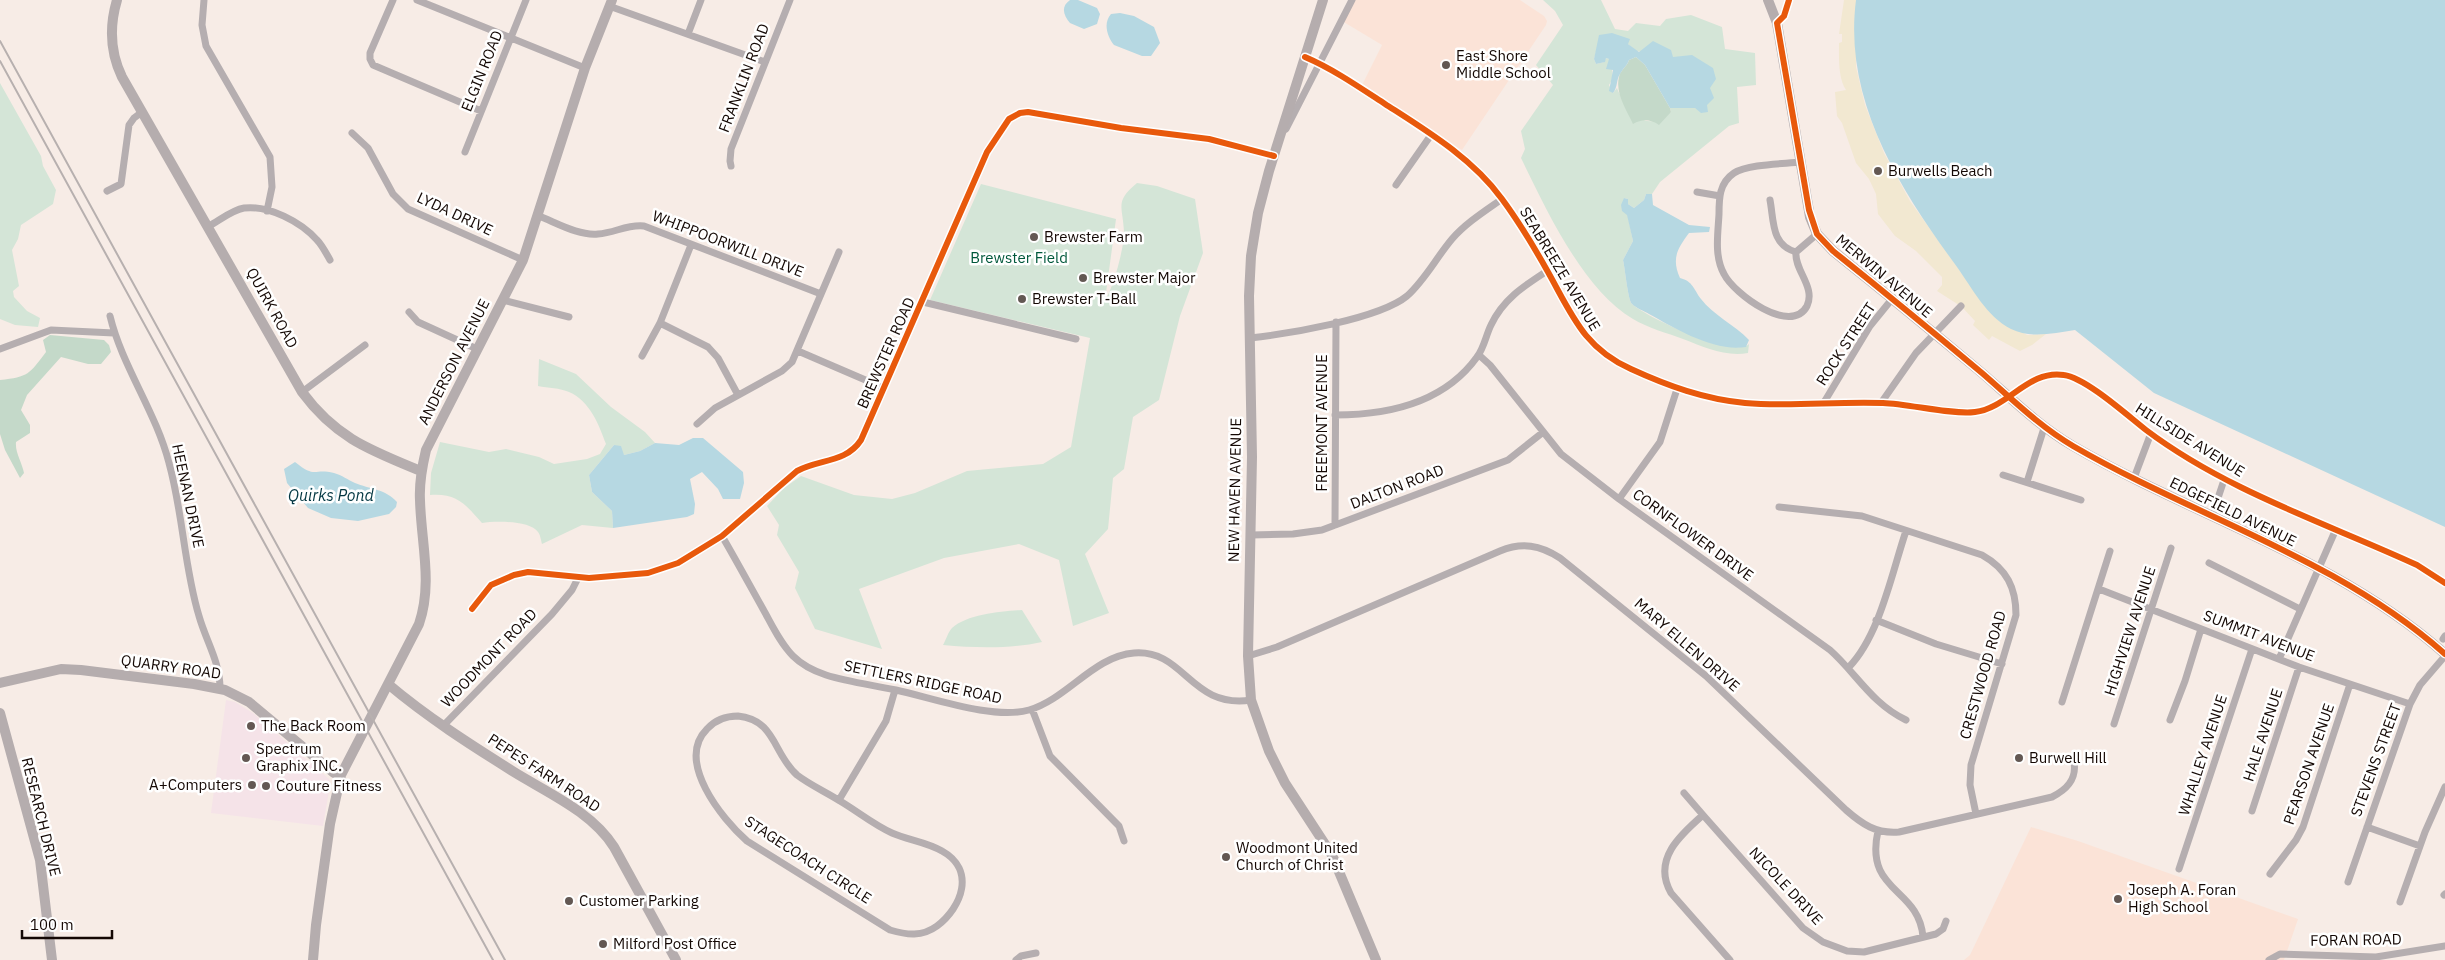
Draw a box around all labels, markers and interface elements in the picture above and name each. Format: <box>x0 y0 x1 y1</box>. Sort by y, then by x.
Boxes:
street label: FRANKLIN ROAD <box>714 21 773 135</box>
street label: ELGIN ROAD <box>457 27 506 114</box>
place label: East Shore Middle School <box>1456 46 1551 82</box>
marker: East Shore Middle School <box>1440 59 1452 71</box>
place label: Burwells Beach <box>1888 161 1993 180</box>
marker: Burwells Beach <box>1872 165 1884 177</box>
street label: LYDA DRIVE <box>414 188 496 239</box>
street label: SEABREEZE AVENUE <box>1516 203 1605 334</box>
street label: WHIPPOORWILL DRIVE <box>650 206 806 281</box>
place label: Brewster Farm <box>1044 227 1143 246</box>
street label: MERWIN AVENUE <box>1832 230 1937 322</box>
marker: Brewster Farm <box>1028 231 1040 243</box>
park label: Brewster Field <box>970 248 1068 267</box>
street label: QUIRK ROAD <box>243 264 302 351</box>
place label: Brewster Major <box>1093 268 1196 287</box>
marker: Brewster Major <box>1077 272 1089 284</box>
place label: Brewster T-Ball <box>1032 289 1136 308</box>
marker: Brewster T-Ball <box>1016 293 1028 305</box>
street label: BREWSTER ROAD <box>852 294 919 411</box>
street label: ANDERSON AVENUE <box>414 296 493 428</box>
street label: ROCK STREET <box>1812 298 1880 389</box>
street label: FREEMONT AVENUE <box>1312 354 1331 492</box>
street label: HILLSIDE AVENUE <box>2132 398 2248 481</box>
street label: NEW HAVEN AVENUE <box>1224 418 1245 562</box>
street label: HEENAN DRIVE <box>168 442 209 550</box>
street label: DALTON ROAD <box>1347 460 1446 513</box>
street label: EDGEFIELD AVENUE <box>2167 473 2300 550</box>
street label: CORNFLOWER DRIVE <box>1629 484 1757 585</box>
water label: Quirks Pond <box>288 485 375 505</box>
street label: HIGHVIEW AVENUE <box>2100 564 2159 698</box>
street label: MARY ELLEN DRIVE <box>1631 594 1744 696</box>
street label: WOODMONT ROAD <box>437 604 541 711</box>
street label: SUMMIT AVENUE <box>2201 606 2318 665</box>
street label: CRESTWOOD ROAD <box>1955 608 2010 741</box>
street label: QUARRY ROAD <box>120 650 222 683</box>
street label: SETTLERS RIDGE ROAD <box>842 655 1004 708</box>
street label: HALE AVENUE <box>2239 686 2286 784</box>
street label: WHALLEY AVENUE <box>2174 692 2231 818</box>
street label: STEVENS STREET <box>2346 700 2405 819</box>
street label: PEARSON AVENUE <box>2279 701 2338 827</box>
place label: The Back Room <box>261 716 366 735</box>
marker: The Back Room <box>245 720 257 732</box>
street label: PEPES FARM ROAD <box>485 729 604 816</box>
place label: Spectrum Graphix INC. <box>256 739 342 775</box>
place label: Burwell Hill <box>2029 748 2107 767</box>
marker: Spectrum Graphix INC. <box>240 752 252 764</box>
marker: Burwell Hill <box>2013 752 2025 764</box>
street label: RESEARCH DRIVE <box>18 755 65 878</box>
place label: A+Computers <box>149 775 242 794</box>
place label: Couture Fitness <box>276 776 382 795</box>
marker: A+Computers <box>246 779 258 791</box>
marker: Couture Fitness <box>260 780 272 792</box>
street label: STAGECOACH CIRCLE <box>741 811 875 908</box>
place label: Woodmont United Church of Christ <box>1236 838 1358 874</box>
street label: NICOLE DRIVE <box>1745 843 1827 929</box>
marker: Woodmont United Church of Christ <box>1220 851 1232 863</box>
place label: Joseph A. Foran High School <box>2128 880 2236 916</box>
place label: Customer Parking <box>579 891 699 910</box>
marker: Joseph A. Foran High School <box>2112 893 2124 905</box>
marker: Customer Parking <box>563 895 575 907</box>
scale bar <box>22 908 112 940</box>
text: 100 m <box>30 915 74 934</box>
street label: FORAN ROAD <box>2310 929 2402 950</box>
place label: Milford Post Office <box>613 934 737 953</box>
marker: Milford Post Office <box>597 938 609 950</box>

